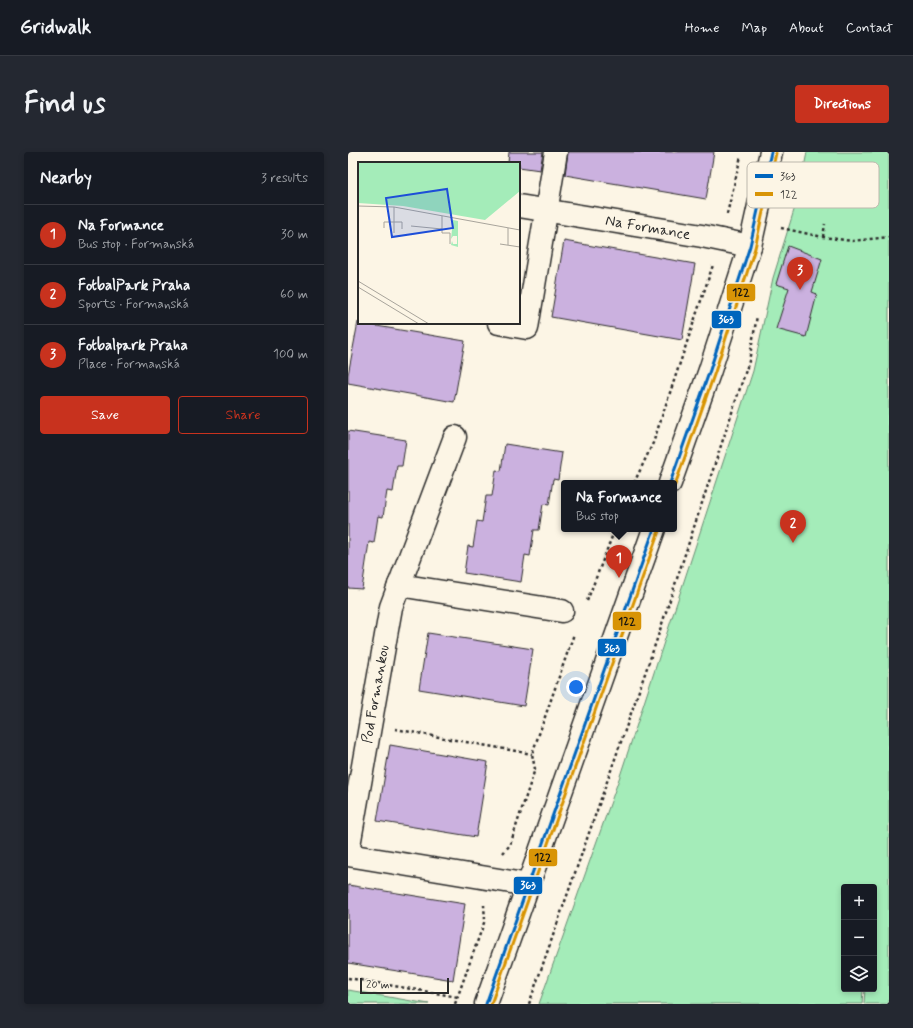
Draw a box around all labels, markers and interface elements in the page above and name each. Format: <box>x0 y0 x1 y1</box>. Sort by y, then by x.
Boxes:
text: Gridwalk <box>20 15 91 40</box>
text: Home <box>685 19 719 37</box>
text: Map <box>741 19 767 37</box>
text: About <box>789 19 824 37</box>
text: Contact <box>846 19 893 37</box>
button: Directions <box>795 85 889 123</box>
text: Find us <box>24 86 105 123</box>
inset map <box>358 162 520 324</box>
legend <box>747 162 879 208</box>
text: Nearby <box>40 167 92 189</box>
text: 3 results <box>261 170 308 187</box>
text: 363 <box>780 170 796 184</box>
text: 122 <box>780 188 798 202</box>
street label: Na Formance <box>604 211 692 245</box>
text: Na Formance <box>78 216 164 236</box>
text: 1 <box>50 226 56 243</box>
text: 30 m <box>281 226 308 243</box>
text: Bus stop · Formanská <box>78 236 194 253</box>
pin: 3 <box>787 257 813 290</box>
text: FotbalPark Praha <box>78 276 190 296</box>
line badge: 122 <box>726 283 756 302</box>
text: 2 <box>50 286 56 303</box>
text: 60 m <box>280 286 308 303</box>
text: 122 <box>732 286 750 300</box>
text: Sports · Formanská <box>78 296 189 313</box>
line badge: 363 <box>711 310 742 329</box>
text: 363 <box>718 313 734 327</box>
text: Fotbalpark Praha <box>78 336 188 356</box>
text: 3 <box>50 346 56 363</box>
text: 100 m <box>273 346 308 363</box>
text: Place · Formanská <box>78 356 180 373</box>
button: Save <box>40 396 170 434</box>
button: Share <box>178 396 308 434</box>
popup <box>561 480 677 532</box>
text: Na Formance <box>576 488 662 508</box>
text: Bus stop <box>576 508 619 525</box>
pin: 2 <box>780 510 806 543</box>
pin: 1 <box>606 545 632 578</box>
line badge: 122 <box>612 611 642 631</box>
text: 122 <box>618 615 636 629</box>
line badge: 363 <box>597 638 627 657</box>
text: 363 <box>604 642 620 656</box>
street label: Pod Formankou <box>357 643 394 745</box>
your location <box>566 677 586 697</box>
line badge: 122 <box>528 848 558 867</box>
text: 122 <box>534 851 552 865</box>
line badge: 363 <box>513 876 543 895</box>
text: 363 <box>520 879 536 893</box>
map controls <box>841 884 877 992</box>
button: + <box>841 884 877 920</box>
button: − <box>841 920 877 956</box>
button: layers <box>841 956 877 992</box>
scale bar <box>360 976 449 995</box>
text: 20 m <box>366 978 389 992</box>

